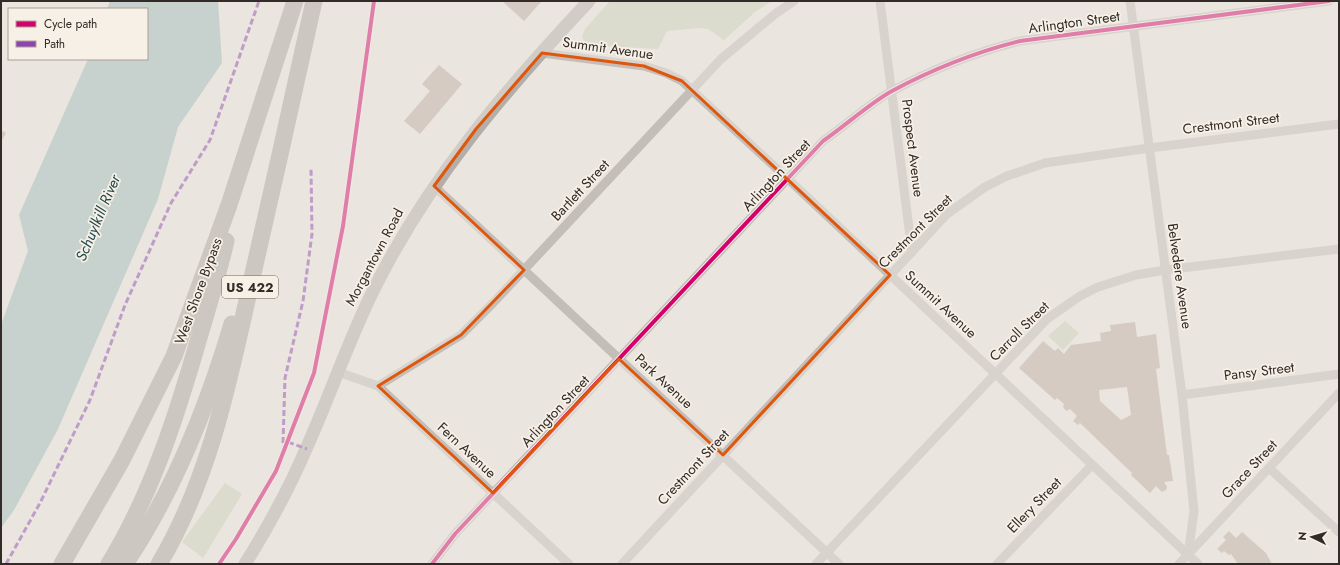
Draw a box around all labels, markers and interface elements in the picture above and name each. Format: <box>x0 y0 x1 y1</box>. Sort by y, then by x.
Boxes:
street label: Arlington Street <box>1027 6 1122 38</box>
legend <box>8 8 148 60</box>
text: Cycle path <box>44 15 97 33</box>
street label: Summit Avenue <box>561 32 655 64</box>
text: Path <box>44 35 65 53</box>
street label: Prospect Avenue <box>897 98 929 198</box>
street label: Crestmont Street <box>1182 107 1281 139</box>
street label: Arlington Street <box>737 134 815 216</box>
street label: Bartlett Street <box>546 154 614 225</box>
water label: Schuylkill River <box>70 170 126 265</box>
street label: Crestmont Street <box>874 189 957 272</box>
street label: Morgantown Road <box>340 205 408 309</box>
street label: Belvedere Avenue <box>1163 222 1197 330</box>
street label: West Shore Bypass <box>169 235 227 347</box>
street label: Summit Avenue <box>901 265 981 343</box>
road number: US 422 <box>222 276 278 298</box>
street label: Carroll Street <box>985 296 1054 365</box>
street label: Park Avenue <box>631 349 697 413</box>
street label: Pansy Street <box>1223 357 1296 385</box>
street label: Arlington Street <box>516 370 594 452</box>
street label: Fern Avenue <box>433 418 501 482</box>
street label: Crestmont Street <box>653 424 734 509</box>
street label: Grace Street <box>1216 435 1282 503</box>
street label: Ellery Street <box>1002 472 1066 537</box>
north arrow <box>1292 517 1332 557</box>
text: N <box>1294 531 1310 541</box>

